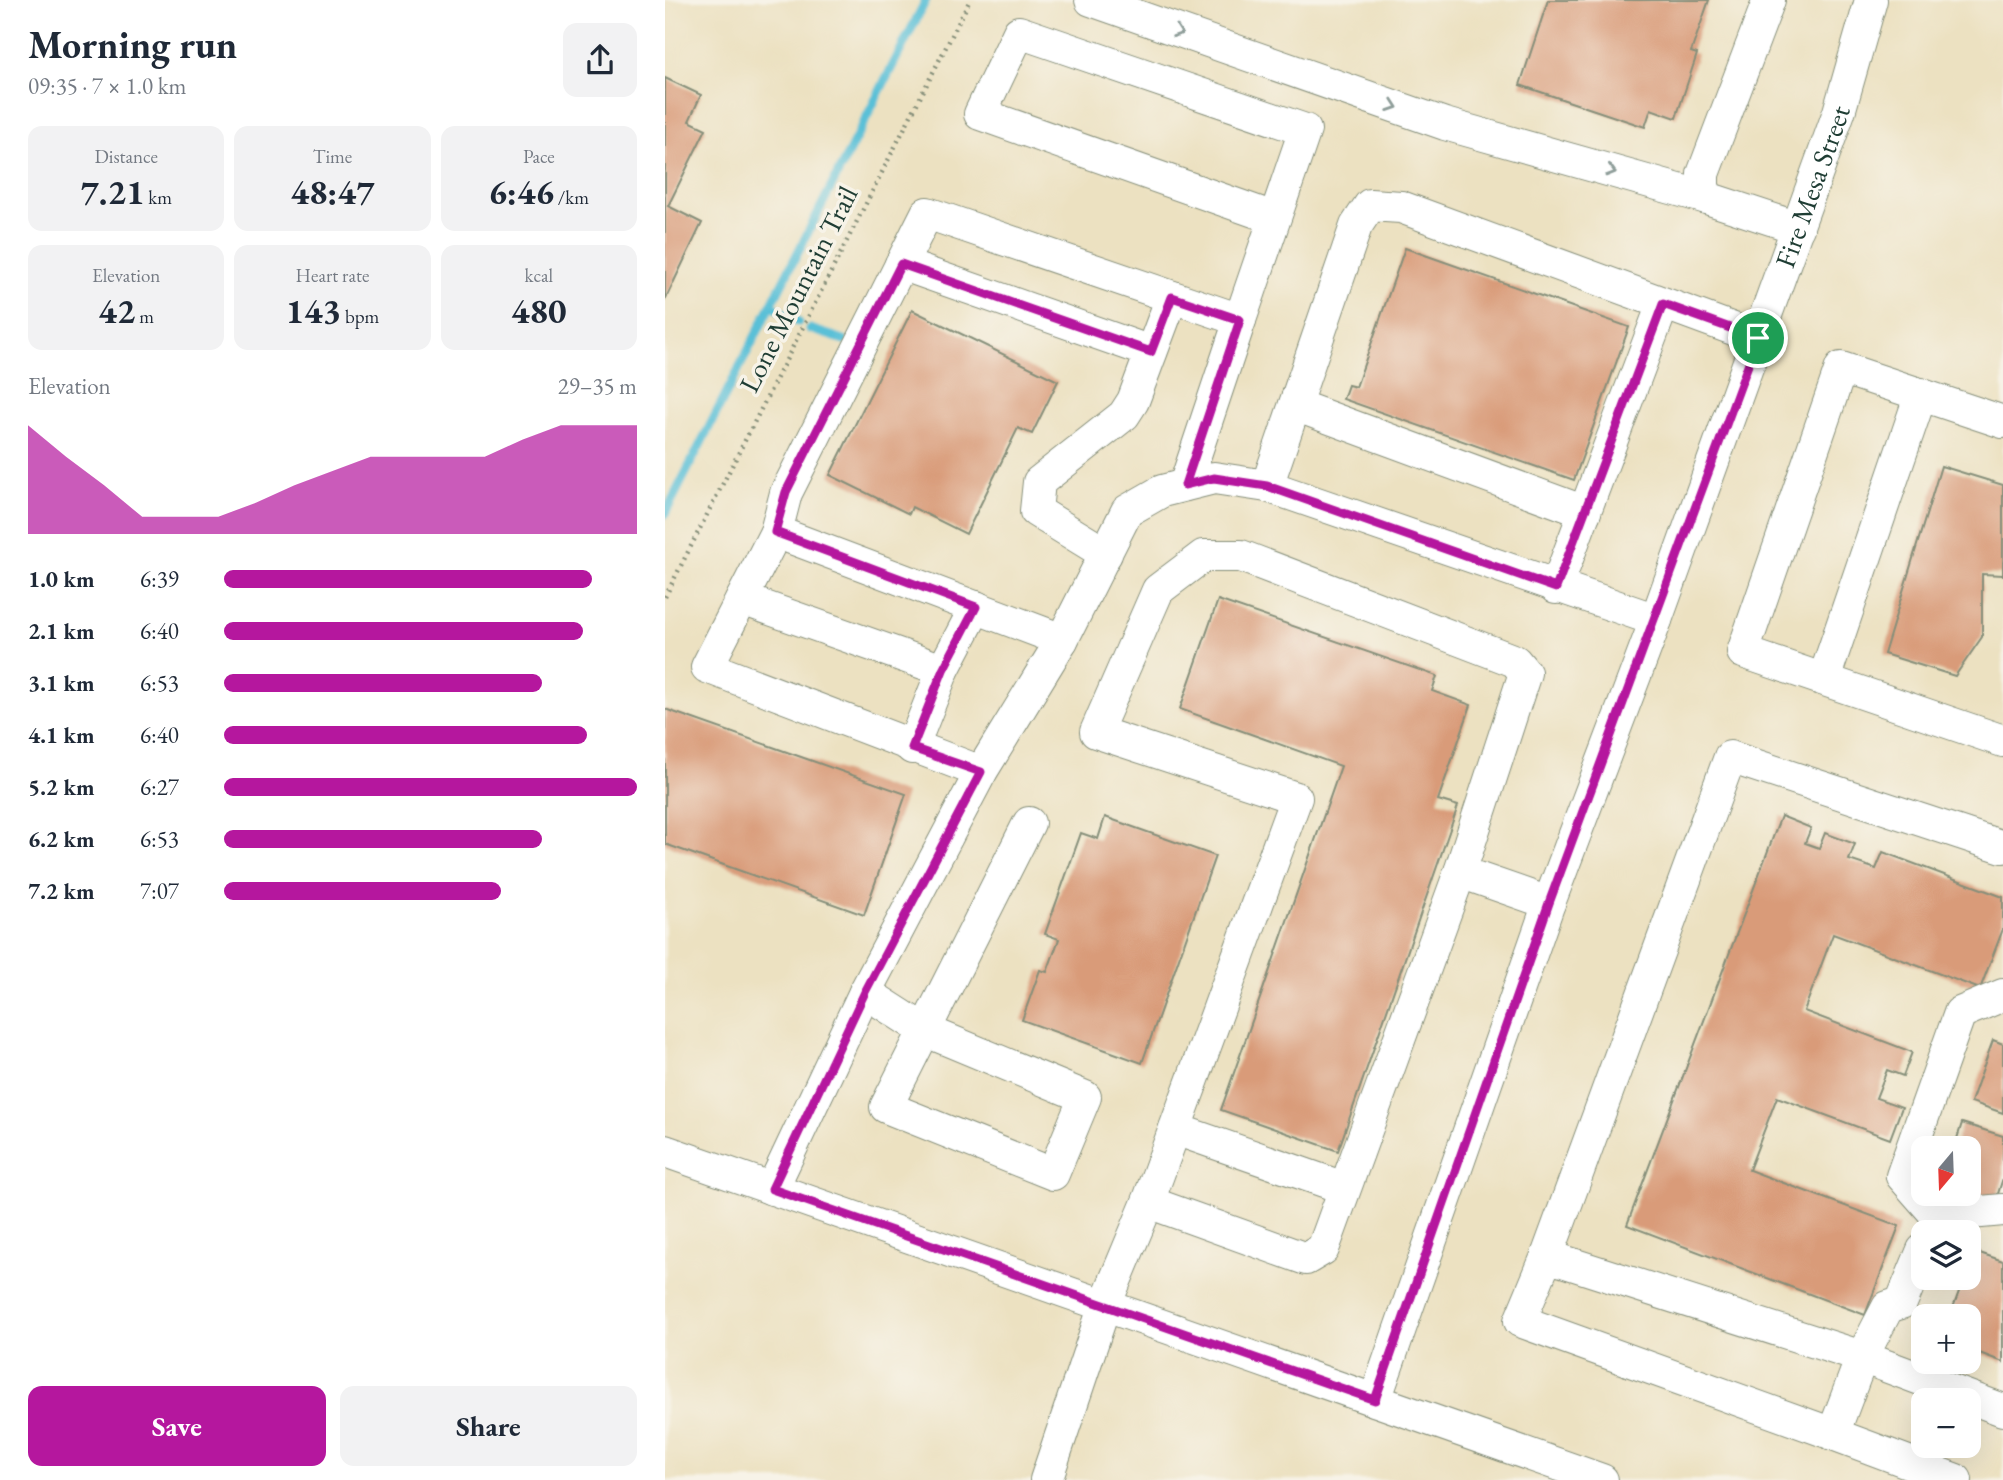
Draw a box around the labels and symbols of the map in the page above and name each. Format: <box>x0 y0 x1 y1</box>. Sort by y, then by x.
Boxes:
one-way arrow <box>1172 24 1184 38</box>
one-way arrow <box>1387 98 1399 112</box>
street label: Fire Mesa Street <box>1766 101 1858 273</box>
one-way arrow <box>1605 162 1617 177</box>
street label: Lone Mountain Trail <box>730 180 866 398</box>
pin <box>1728 308 1788 368</box>
north arrow <box>1911 1136 1981 1206</box>

